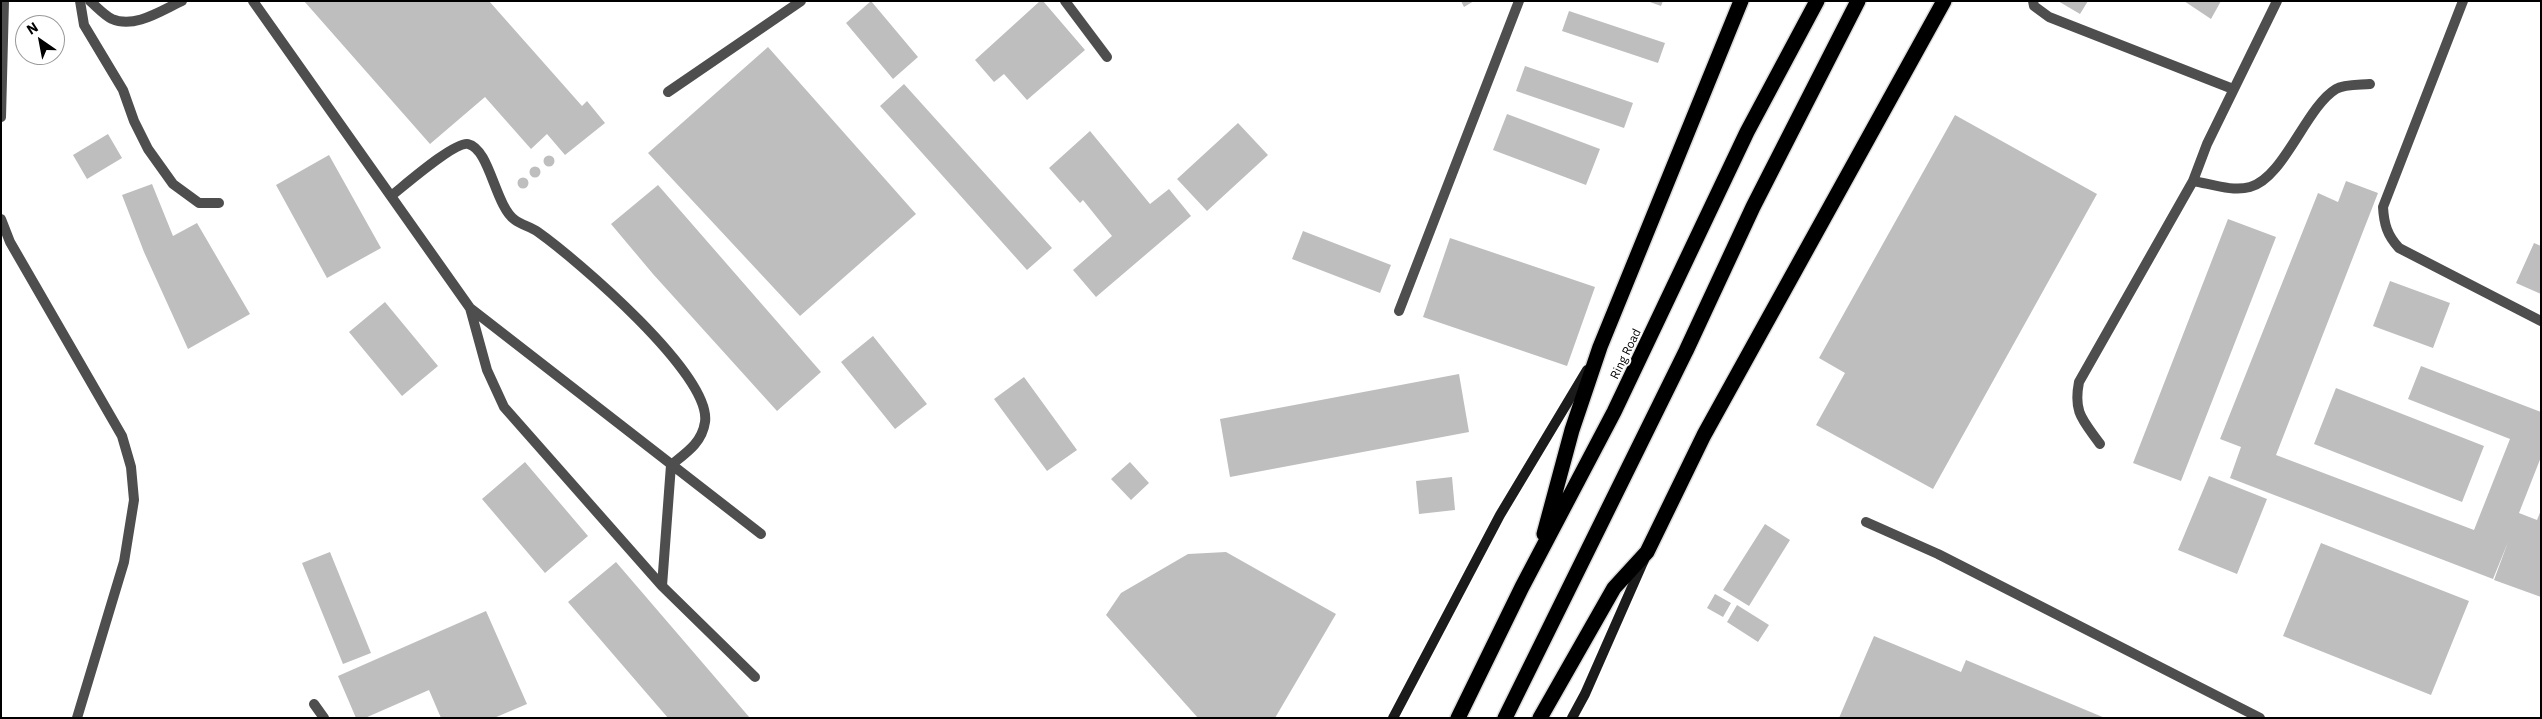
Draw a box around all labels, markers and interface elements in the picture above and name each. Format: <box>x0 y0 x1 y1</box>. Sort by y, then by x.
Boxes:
north arrow <box>15 15 65 65</box>
text: N <box>23 18 42 39</box>
street label: Ring Road <box>1608 326 1644 382</box>

